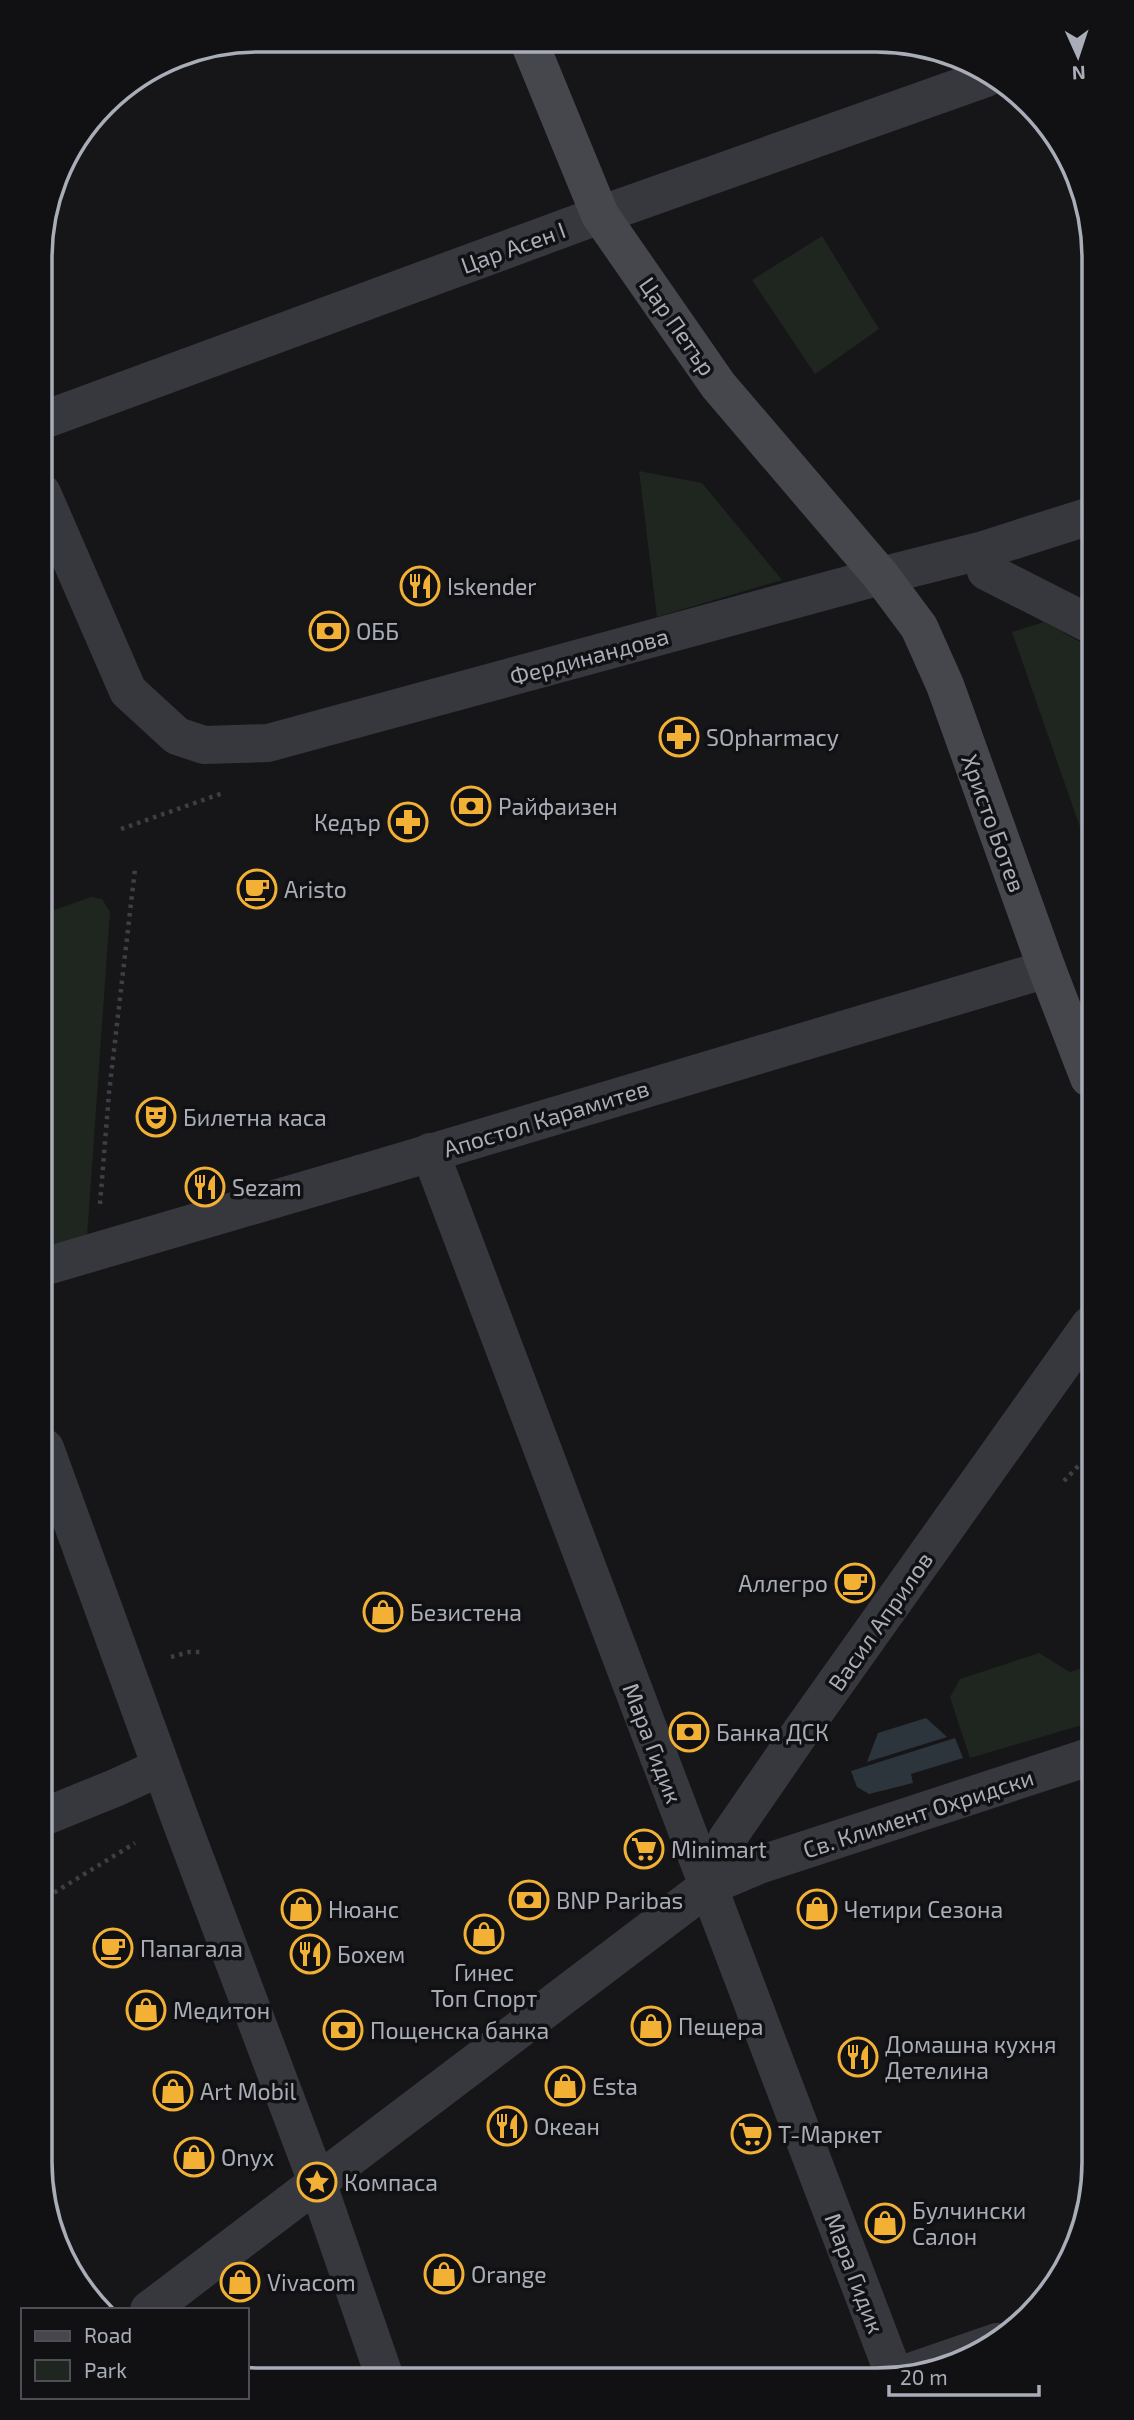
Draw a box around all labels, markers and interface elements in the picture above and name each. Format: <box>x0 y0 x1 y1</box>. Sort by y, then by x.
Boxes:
north arrow <box>1043 21 1113 91</box>
text: N <box>1071 62 1086 85</box>
street label: Цар Асен I <box>457 215 569 279</box>
street label: Цар Петър <box>634 271 722 381</box>
restaurant icon: Iskender <box>399 565 441 607</box>
place label: Iskender <box>447 572 537 600</box>
bank icon: ОББ <box>308 610 350 652</box>
place label: ОББ <box>356 617 399 645</box>
street label: Фердинандова <box>507 621 671 691</box>
pharmacy icon: SOpharmacy <box>658 716 700 758</box>
place label: SOpharmacy <box>706 723 839 751</box>
street label: Христо Ботев <box>956 750 1032 896</box>
bank icon: Райфаизен <box>450 785 492 827</box>
place label: Райфаизен <box>498 792 618 820</box>
pharmacy icon: Кедър <box>387 801 429 843</box>
place label: Кедър <box>314 808 381 836</box>
cafe icon: Aristo <box>236 868 278 910</box>
place label: Aristo <box>284 875 347 903</box>
street label: Апостол Карамитев <box>440 1073 652 1163</box>
theatre icon: Билетна каса <box>135 1096 177 1138</box>
place label: Билетна каса <box>183 1103 327 1131</box>
restaurant icon: Sezam <box>184 1166 226 1208</box>
place label: Sezam <box>232 1173 302 1201</box>
street label: Васил Априлов <box>822 1546 938 1696</box>
cafe icon: Аллегро <box>834 1562 876 1604</box>
place label: Аллегро <box>738 1569 828 1597</box>
shop icon: Безистена <box>362 1591 404 1633</box>
place label: Безистена <box>410 1598 522 1626</box>
street label: Мара Гидик <box>617 1679 689 1807</box>
bank icon: Банка ДСК <box>668 1711 710 1753</box>
place label: Банка ДСК <box>716 1718 829 1746</box>
street label: Св. Климент Охридски <box>799 1762 1037 1864</box>
supermarket icon: Minimart <box>623 1828 665 1870</box>
place label: Minimart <box>671 1835 767 1863</box>
bank icon: BNP Paribas <box>508 1879 550 1921</box>
place label: BNP Paribas <box>556 1886 683 1914</box>
shop icon: Нюанс <box>280 1888 322 1930</box>
shop icon: Четири Сезона <box>796 1888 838 1930</box>
place label: Нюанс <box>328 1895 399 1923</box>
place label: Четири Сезона <box>844 1895 1003 1923</box>
shop icon: Гинес Топ Спорт <box>463 1913 505 1955</box>
cafe icon: Папагала <box>92 1927 134 1969</box>
restaurant icon: Бохем <box>289 1933 331 1975</box>
place label: Папагала <box>140 1934 243 1962</box>
place label: Бохем <box>337 1940 405 1968</box>
place label: Гинес Топ Спорт <box>431 1958 537 2012</box>
shop icon: Медитон <box>125 1989 167 2031</box>
place label: Медитон <box>173 1996 270 2024</box>
shop icon: Пещера <box>630 2005 672 2047</box>
bank icon: Пощенска банка <box>322 2009 364 2051</box>
place label: Пещера <box>678 2012 763 2040</box>
place label: Пощенска банка <box>370 2016 549 2044</box>
place label: Домашна кухня Детелина <box>885 2030 1056 2084</box>
restaurant icon: Домашна кухня Детелина <box>837 2036 879 2078</box>
shop icon: Esta <box>544 2065 586 2107</box>
shop icon: Art Mobil <box>152 2070 194 2112</box>
place label: Esta <box>592 2072 638 2100</box>
place label: Art Mobil <box>200 2077 296 2105</box>
restaurant icon: Океан <box>486 2105 528 2147</box>
place label: Океан <box>534 2112 600 2140</box>
supermarket icon: Т-Маркет <box>730 2113 772 2155</box>
place label: Т-Маркет <box>778 2120 882 2148</box>
shop icon: Onyx <box>173 2136 215 2178</box>
place label: Onyx <box>221 2143 274 2171</box>
place icon: Компаса <box>296 2161 338 2203</box>
place label: Компаса <box>344 2168 438 2196</box>
place label: Булчински Салон <box>912 2196 1026 2250</box>
shop icon: Булчински Салон <box>864 2202 906 2244</box>
street label: Мара Гидик <box>819 2209 891 2337</box>
shop icon: Orange <box>423 2253 465 2295</box>
place label: Orange <box>471 2260 547 2288</box>
shop icon: Vivacom <box>219 2261 261 2303</box>
place label: Vivacom <box>267 2268 356 2296</box>
legend <box>21 2308 248 2399</box>
text: Road <box>84 2322 132 2347</box>
scale bar <box>889 2354 1040 2398</box>
text: Park <box>84 2357 127 2382</box>
text: 20 m <box>900 2364 948 2389</box>

